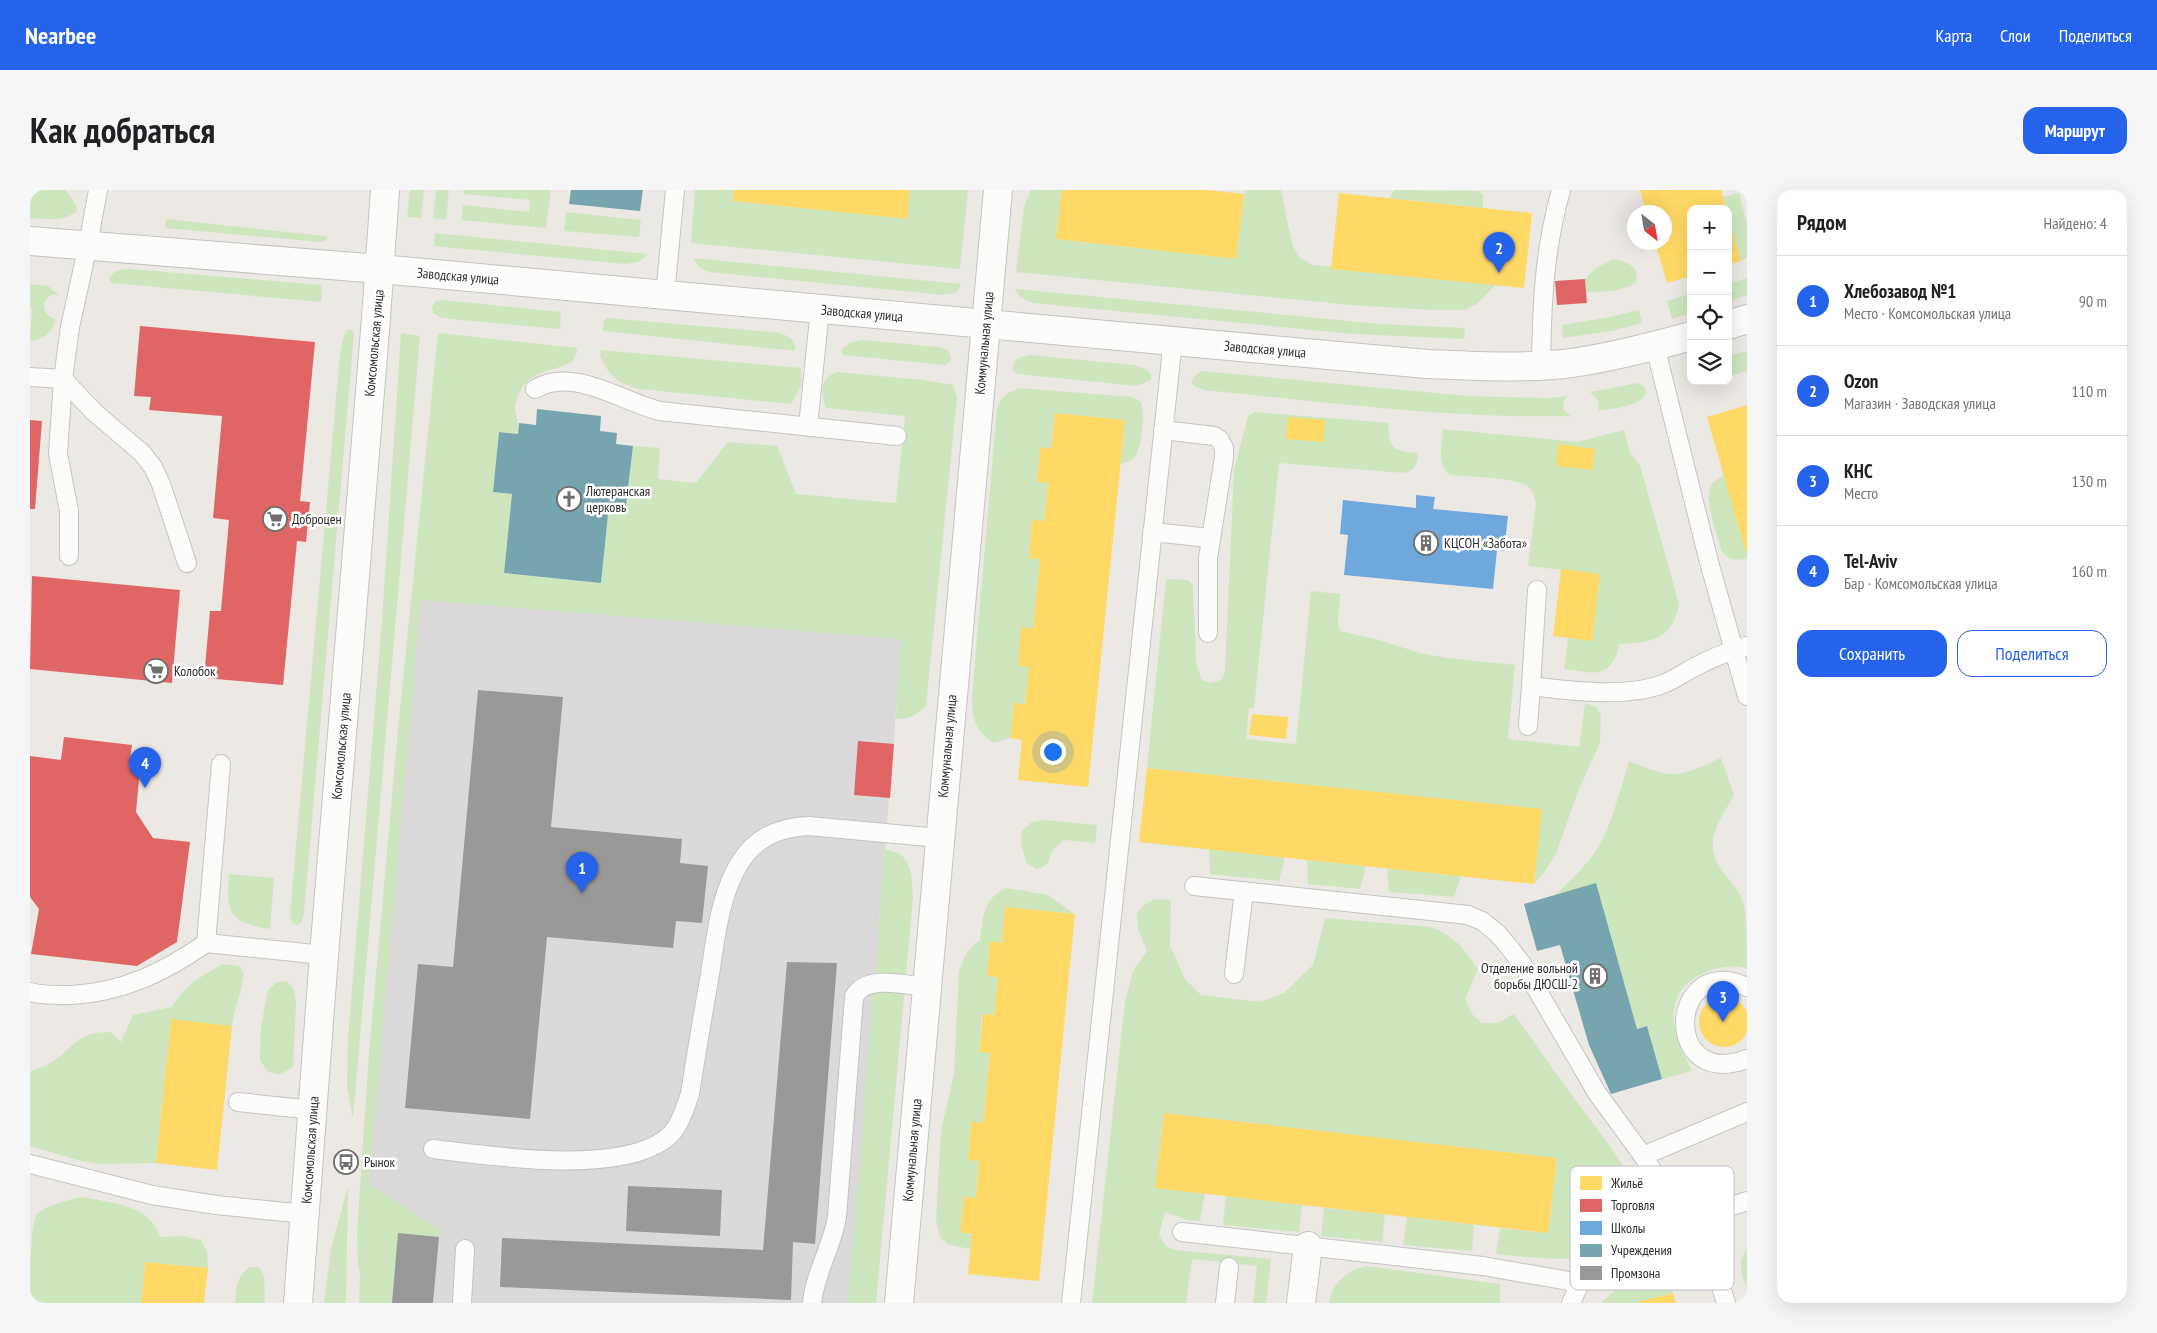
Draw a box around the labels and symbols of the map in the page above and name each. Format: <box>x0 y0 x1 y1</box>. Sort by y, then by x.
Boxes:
north arrow <box>1627 205 1672 250</box>
pin: 2 <box>1483 232 1515 273</box>
street label: Заводская улица <box>416 263 500 289</box>
street label: Комсомольская улица <box>360 289 388 397</box>
street label: Коммунальная улица <box>971 291 997 395</box>
street label: Заводская улица <box>820 300 904 326</box>
street label: Заводская улица <box>1223 336 1307 362</box>
place label: Лютеранская церковь <box>585 482 650 516</box>
church icon: Лютеранская церковь <box>556 486 582 512</box>
supermarket icon: Доброцен <box>262 506 288 532</box>
place label: Доброцен <box>292 510 342 528</box>
building icon: КЦСОН «Забота» <box>1413 530 1439 556</box>
place label: КЦСОН «Забота» <box>1444 534 1527 552</box>
supermarket icon: Колобок <box>143 658 169 684</box>
place label: Колобок <box>174 662 216 680</box>
street label: Комсомольская улица <box>327 692 355 800</box>
street label: Коммунальная улица <box>934 694 960 798</box>
your location <box>1040 739 1066 765</box>
pin: 4 <box>129 747 161 788</box>
pin: 1 <box>566 852 598 893</box>
place label: Отделение вольной борьбы ДЮСШ-2 <box>1481 959 1578 993</box>
building icon: Отделение вольной борьбы ДЮСШ-2 <box>1582 963 1608 989</box>
pin: 3 <box>1707 981 1739 1022</box>
street label: Комсомольская улица <box>297 1096 323 1204</box>
street label: Коммунальная улица <box>899 1098 925 1202</box>
bus stop icon: Рынок <box>333 1149 359 1175</box>
place label: Рынок <box>364 1153 396 1171</box>
legend <box>1570 1166 1734 1290</box>
text: Жильё <box>1610 1174 1643 1192</box>
text: Торговля <box>1611 1196 1655 1214</box>
text: Школы <box>1611 1219 1645 1237</box>
text: Учреждения <box>1611 1241 1672 1259</box>
text: Промзона <box>1611 1264 1660 1282</box>

